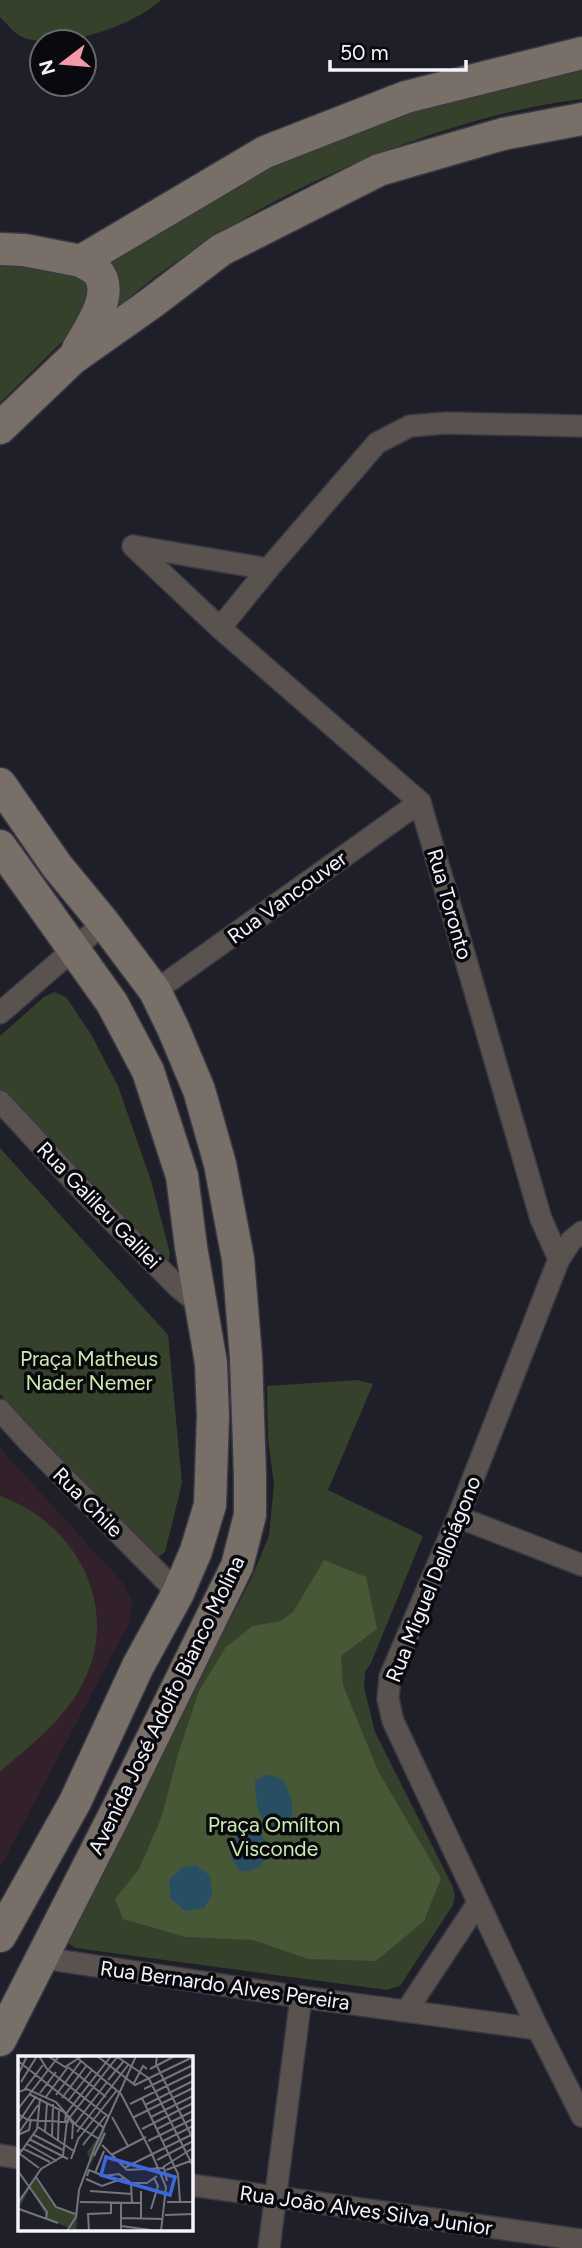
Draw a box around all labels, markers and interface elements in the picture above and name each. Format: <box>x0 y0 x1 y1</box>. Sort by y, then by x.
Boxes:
north arrow <box>28 28 98 98</box>
scale bar <box>330 28 466 72</box>
text: 50 m <box>340 40 389 65</box>
text: N <box>34 57 60 78</box>
street label: Rua Vancouver <box>222 845 352 949</box>
street label: Rua Toronto <box>422 846 478 962</box>
street label: Rua Galileu Galilei <box>32 1136 166 1274</box>
park label: Praça Matheus Nader Nemer <box>20 1346 158 1395</box>
street label: Rua Chile <box>48 1462 128 1542</box>
street label: Rua Miguel Delloiágono <box>380 1472 486 1686</box>
street label: Avenida José Adolfo Bianco Molina <box>83 1552 249 1858</box>
park label: Praça Omílton Visconde <box>208 1812 340 1861</box>
street label: Rua Bernardo Alves Pereira <box>99 1955 351 2015</box>
inset map <box>18 2056 192 2230</box>
street label: Rua João Alves Silva Junior <box>238 2180 494 2240</box>

